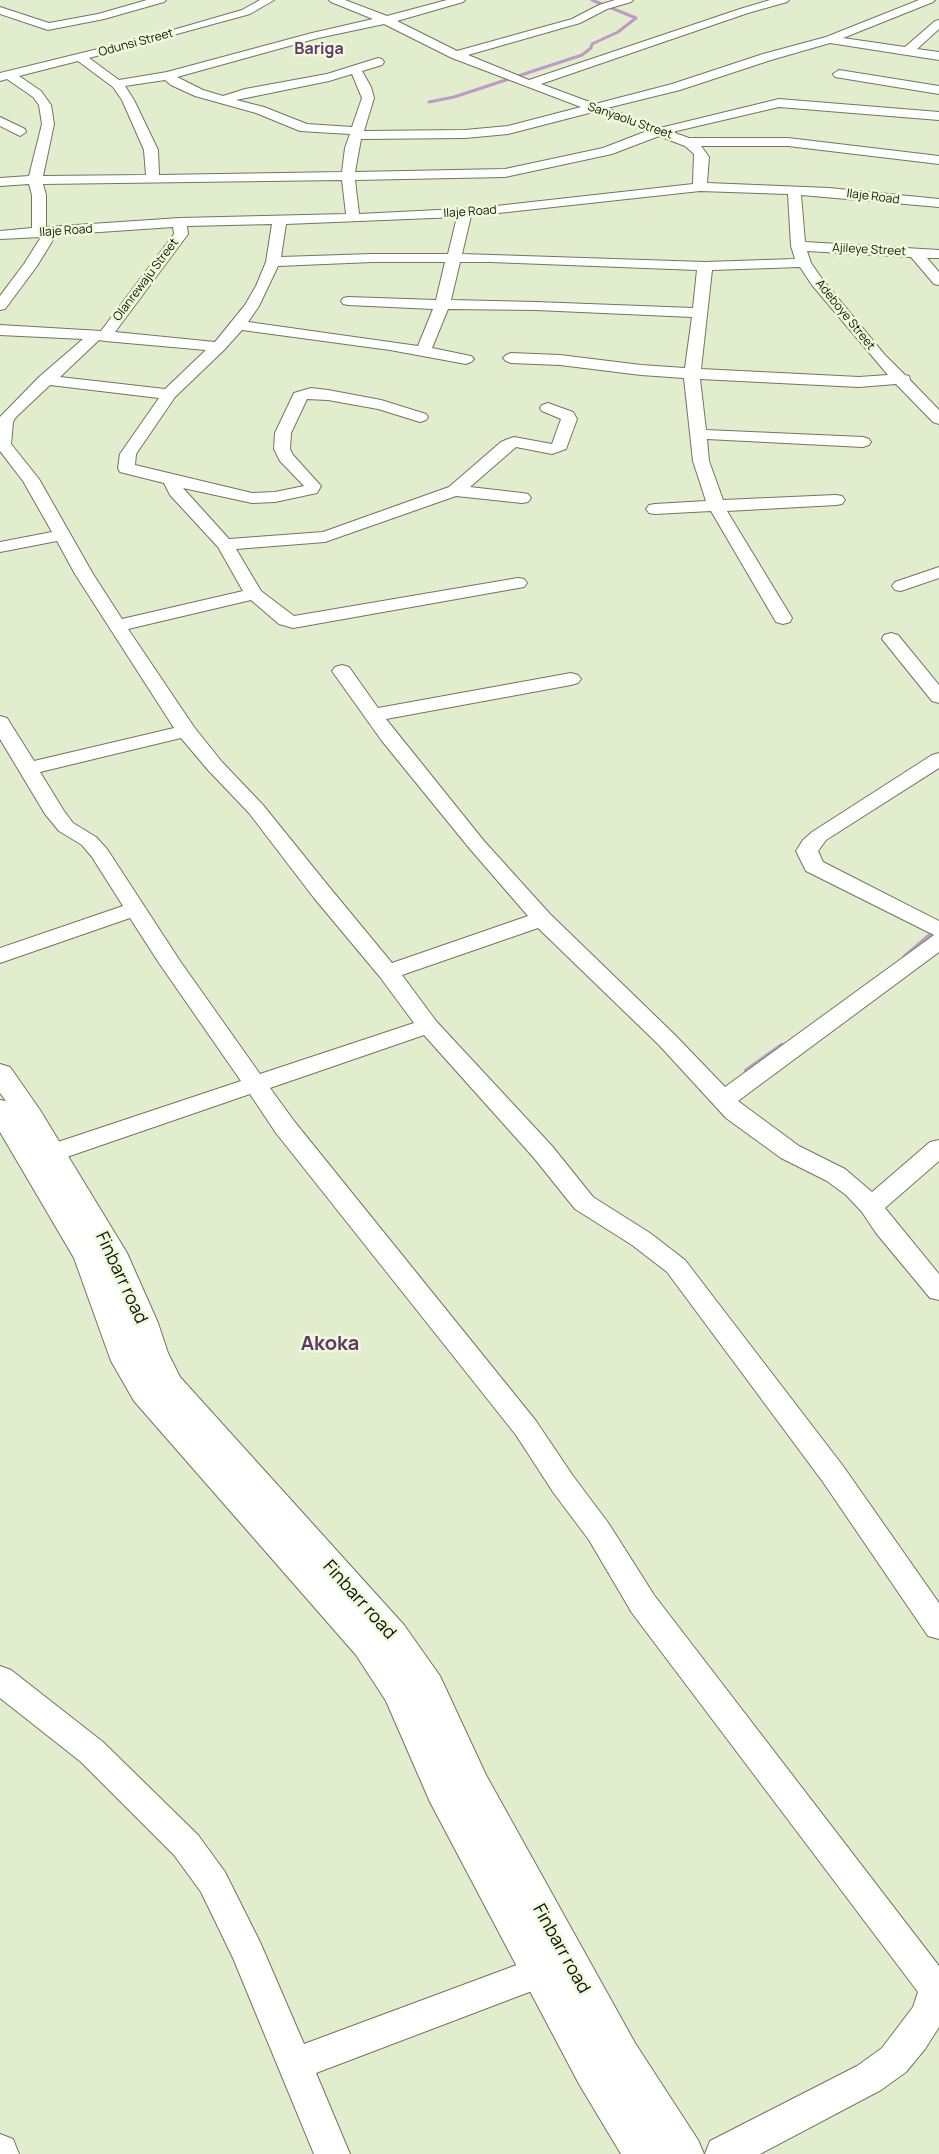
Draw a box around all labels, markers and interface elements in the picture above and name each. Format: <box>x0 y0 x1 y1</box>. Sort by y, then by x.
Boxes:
street label: Odunsi Street <box>97 26 175 60</box>
district label: Bariga <box>294 40 344 60</box>
street label: Sanyaolu Street <box>586 100 674 142</box>
street label: Ilaje Road <box>846 187 900 207</box>
street label: Ilaje Road <box>443 203 497 221</box>
street label: Ilaje Road <box>39 222 93 240</box>
street label: Olanrewaju Street <box>110 236 182 324</box>
street label: Ajileye Street <box>832 241 906 259</box>
street label: Adeboye Street <box>812 277 878 353</box>
street label: Finbarr road <box>90 1229 152 1327</box>
district label: Akoka <box>301 1332 359 1356</box>
street label: Finbarr road <box>318 1556 400 1644</box>
street label: Finbarr road <box>528 1901 594 1997</box>

